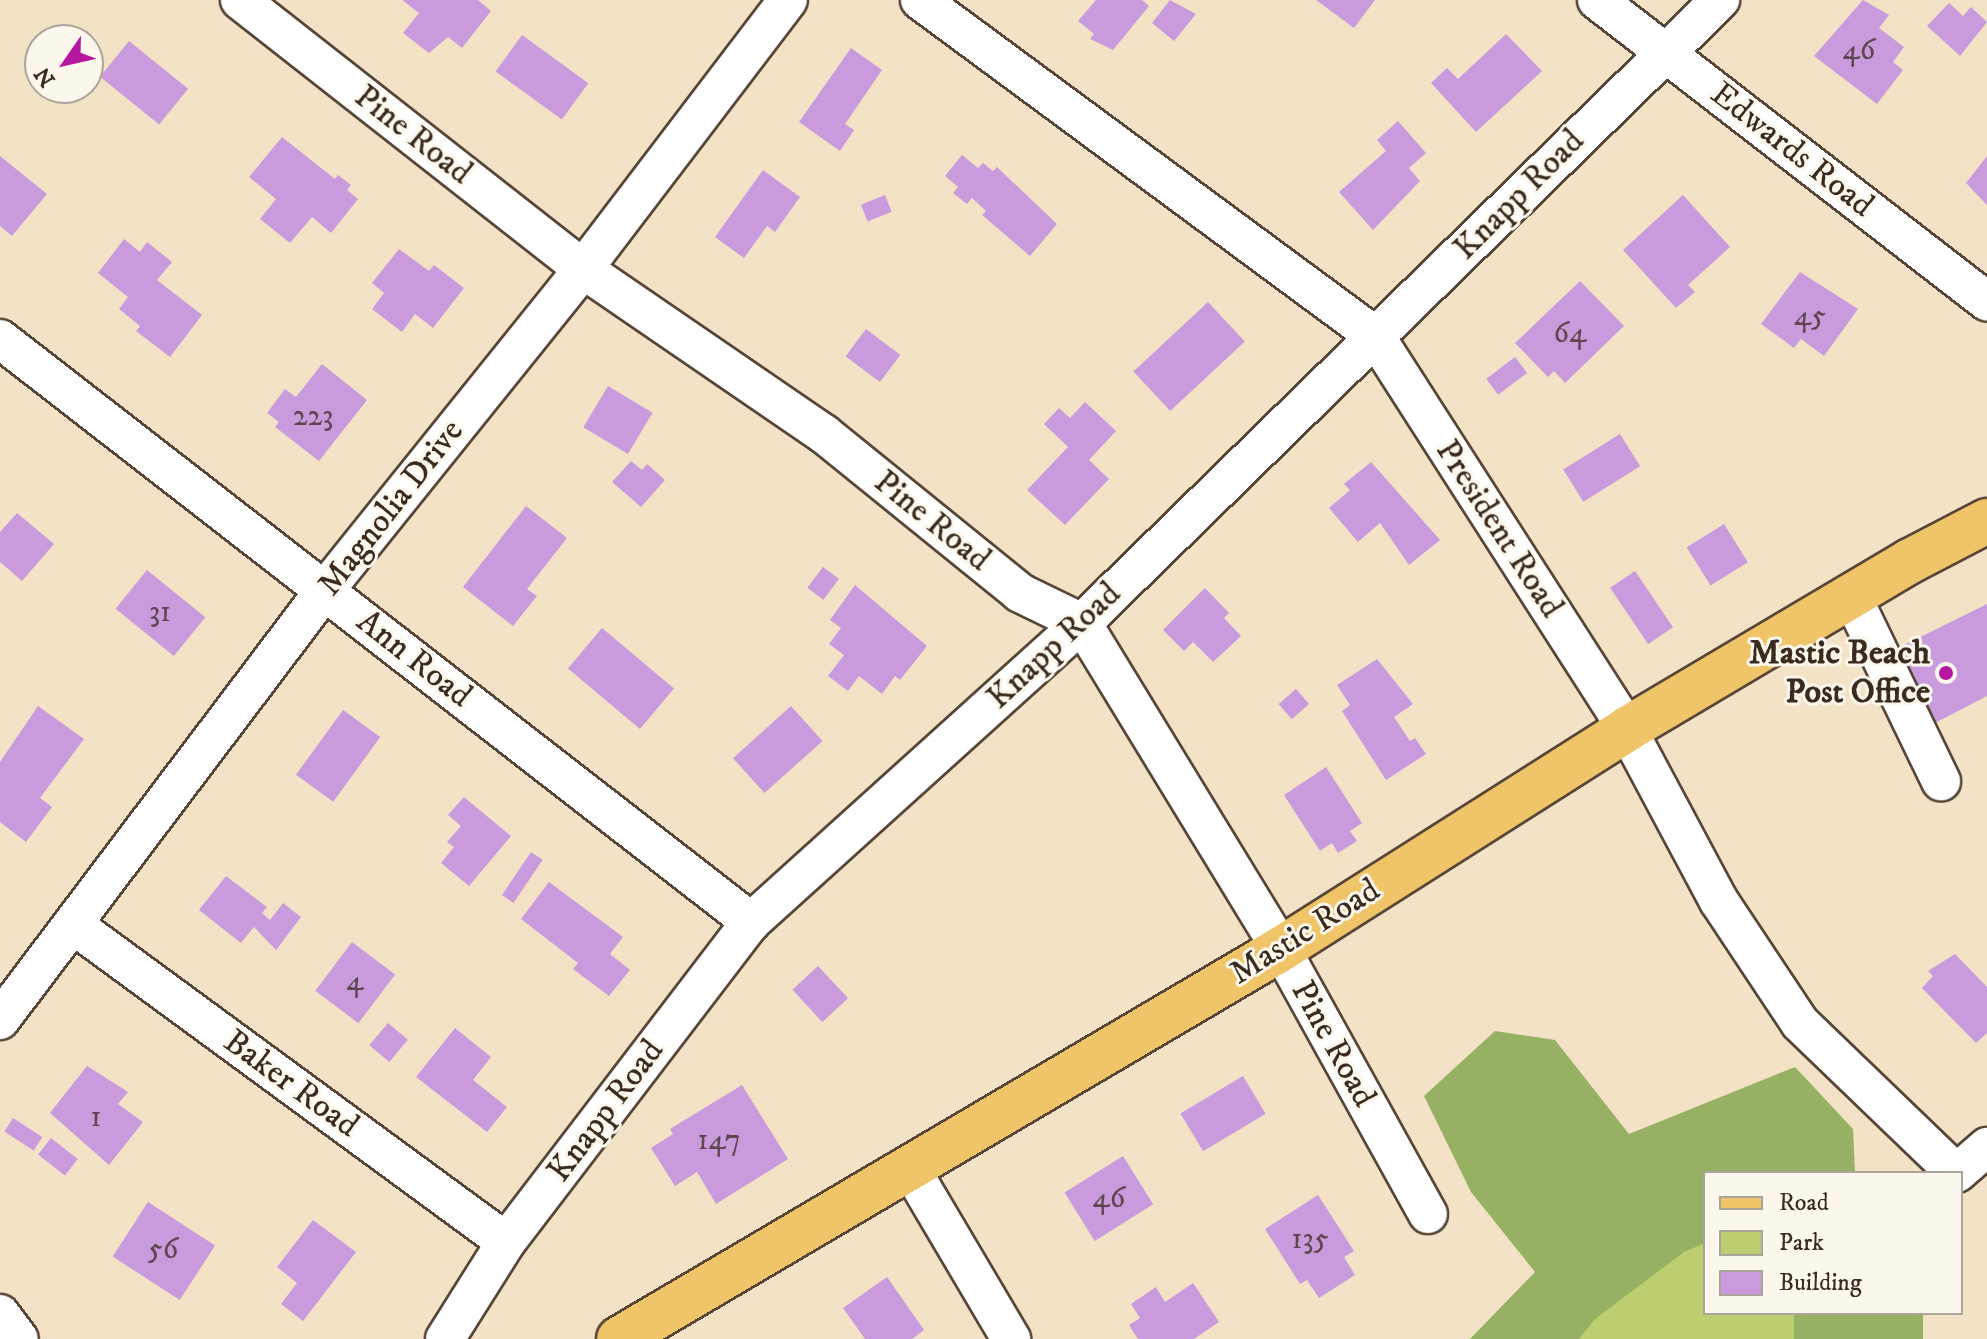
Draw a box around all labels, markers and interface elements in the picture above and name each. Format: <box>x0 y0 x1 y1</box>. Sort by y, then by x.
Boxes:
north arrow <box>24 24 104 104</box>
house number: 46 <box>1843 33 1875 69</box>
text: N <box>29 62 62 92</box>
street label: Edwards Road <box>1702 74 1882 226</box>
street label: Pine Road <box>346 76 480 194</box>
street label: Knapp Road <box>1445 121 1593 269</box>
house number: 45 <box>1794 299 1826 335</box>
house number: 64 <box>1554 316 1586 352</box>
house number: 223 <box>293 399 333 435</box>
street label: Magnolia Drive <box>310 412 472 604</box>
street label: President Road <box>1426 432 1572 626</box>
street label: Pine Road <box>866 462 998 580</box>
street label: Knapp Road <box>979 574 1129 718</box>
house number: 31 <box>149 595 171 631</box>
street label: Ann Road <box>348 601 480 717</box>
place label: Mastic Beach Post Office <box>1749 633 1930 712</box>
marker: Mastic Beach Post Office <box>1937 664 1955 682</box>
street label: Mastic Road <box>1223 870 1387 994</box>
house number: 4 <box>346 964 364 1000</box>
street label: Pine Road <box>1282 974 1384 1114</box>
street label: Baker Road <box>216 1021 366 1147</box>
street label: Knapp Road <box>539 1032 673 1190</box>
house number: 1 <box>90 1100 102 1136</box>
house number: 147 <box>697 1123 741 1159</box>
legend <box>1703 1171 1963 1315</box>
house number: 46 <box>1093 1181 1125 1217</box>
text: Road <box>1779 1188 1829 1218</box>
house number: 135 <box>1291 1222 1329 1258</box>
text: Park <box>1779 1228 1824 1258</box>
house number: 56 <box>148 1232 178 1268</box>
text: Building <box>1779 1268 1862 1298</box>

